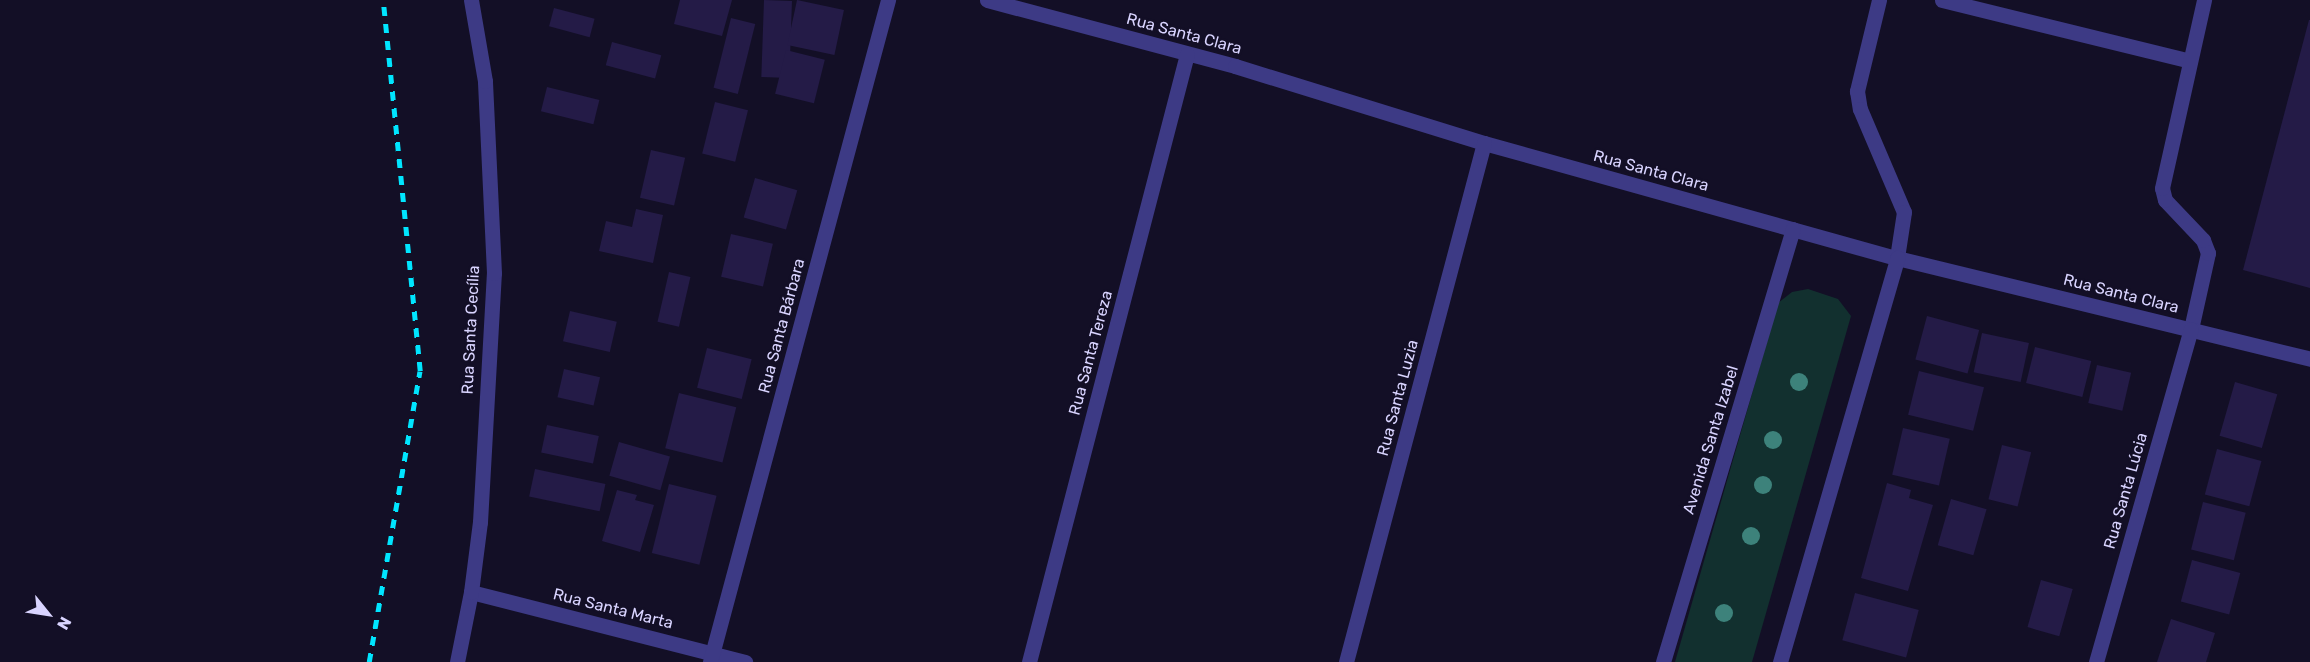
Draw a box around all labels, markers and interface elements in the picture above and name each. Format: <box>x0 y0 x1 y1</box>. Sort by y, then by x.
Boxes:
street label: Rua Santa Clara <box>1124 9 1244 59</box>
street label: Rua Santa Clara <box>1591 146 1711 196</box>
street label: Rua Santa Bárbara <box>755 256 809 396</box>
street label: Rua Santa Cecília <box>458 265 484 395</box>
street label: Rua Santa Clara <box>2061 270 2181 318</box>
street label: Rua Santa Tereza <box>1065 288 1117 418</box>
street label: Rua Santa Luzia <box>1373 338 1423 458</box>
street label: Avenida Santa Izabel <box>1679 363 1743 517</box>
street label: Rua Santa Lúcia <box>2100 431 2152 551</box>
north arrow <box>18 584 78 644</box>
street label: Rua Santa Marta <box>551 585 675 633</box>
text: N <box>53 614 75 633</box>

